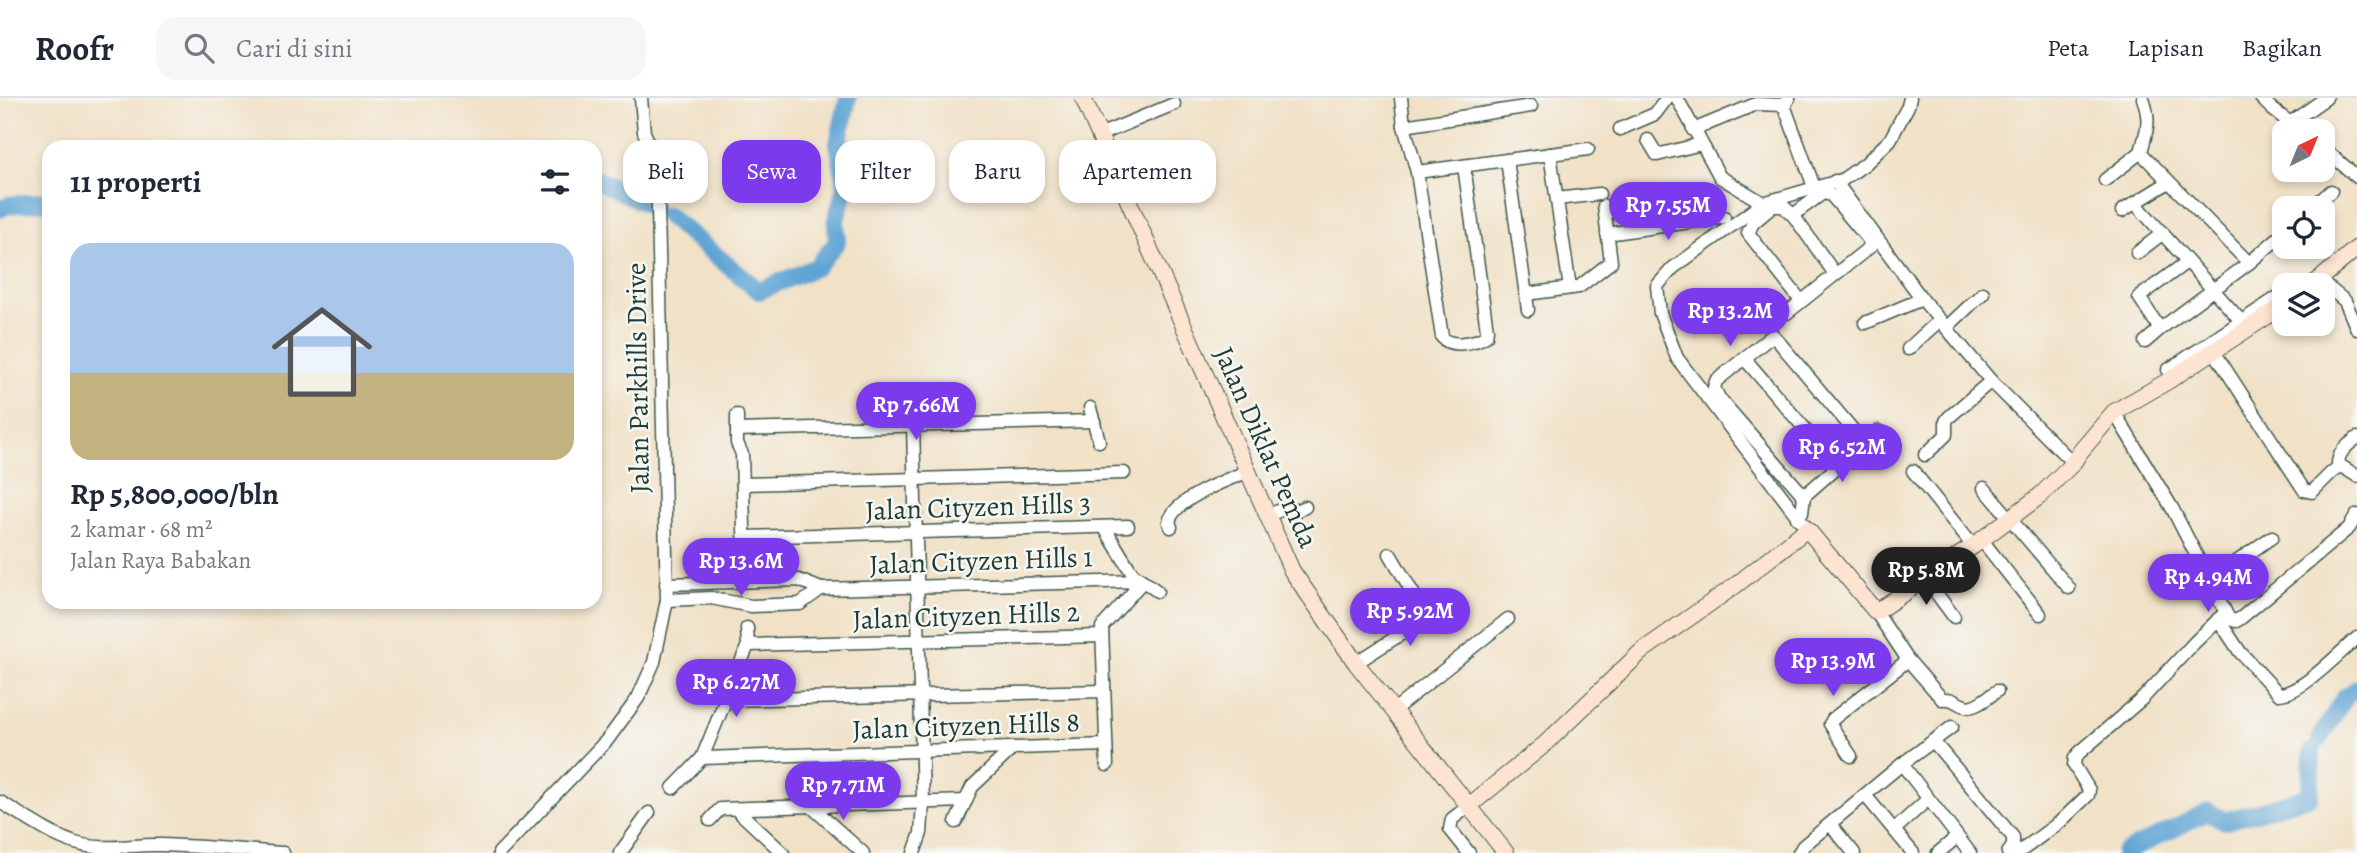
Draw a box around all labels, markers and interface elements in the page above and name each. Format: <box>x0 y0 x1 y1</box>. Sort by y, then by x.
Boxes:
search box <box>156 17 646 80</box>
text: Roofr <box>35 26 114 71</box>
icon: search <box>180 29 218 67</box>
text: Cari di sini <box>236 31 353 66</box>
text: Peta <box>2047 32 2089 64</box>
text: Lapisan <box>2127 32 2204 64</box>
text: Bagikan <box>2242 32 2322 64</box>
north arrow <box>2272 119 2334 182</box>
map controls <box>2272 119 2335 336</box>
chip: Beli <box>623 140 708 203</box>
chip: Sewa <box>722 140 821 203</box>
chip: Filter <box>835 140 935 203</box>
chip: Baru <box>949 140 1045 203</box>
chip: Apartemen <box>1059 140 1216 203</box>
text: 11 properti <box>70 162 201 202</box>
icon: filters <box>536 163 574 201</box>
pin: Rp 7.55M <box>1596 183 1740 242</box>
text: Rp 7.55M <box>1625 189 1711 220</box>
button: locate <box>2272 196 2335 259</box>
street label: Jalan Parkhills Drive <box>617 262 659 494</box>
button: layers <box>2272 273 2335 336</box>
pin: Rp 13.2M <box>1658 288 1802 348</box>
icon: home <box>259 289 385 415</box>
text: Rp 13.2M <box>1687 295 1773 326</box>
street label: Jalan Diklat Pemda <box>1205 341 1327 554</box>
pin: Rp 7.66M <box>844 382 988 442</box>
text: Rp 7.66M <box>872 389 960 420</box>
pin: Rp 6.52M <box>1770 424 1914 484</box>
text: Rp 6.52M <box>1798 431 1886 462</box>
text: Rp 5,800,000/bln <box>70 474 279 514</box>
street label: Jalan Cityzen Hills 3 <box>864 484 1092 530</box>
text: 2 kamar · 68 m² <box>70 514 213 545</box>
pin: Rp 13.6M <box>669 538 813 598</box>
street label: Jalan Cityzen Hills 1 <box>869 538 1094 584</box>
text: Jalan Raya Babakan <box>70 545 251 576</box>
text: Rp 13.6M <box>698 545 784 576</box>
pin: Rp 5.8M <box>1861 547 1991 607</box>
text: Rp 5.8M <box>1887 554 1965 585</box>
pin: Rp 4.94M <box>2136 554 2280 614</box>
text: Rp 4.94M <box>2164 561 2252 592</box>
pin: Rp 5.92M <box>1338 588 1482 648</box>
street label: Jalan Cityzen Hills 2 <box>852 593 1080 639</box>
text: Rp 5.92M <box>1366 595 1454 626</box>
pin: Rp 13.9M <box>1761 638 1905 698</box>
text: Rp 13.9M <box>1790 645 1876 676</box>
pin: Rp 6.27M <box>664 660 808 719</box>
text: Rp 6.27M <box>692 666 780 697</box>
street label: Jalan Cityzen Hills 8 <box>852 703 1081 749</box>
pin: Rp 7.71M <box>771 762 915 822</box>
text: Rp 7.71M <box>801 769 885 800</box>

